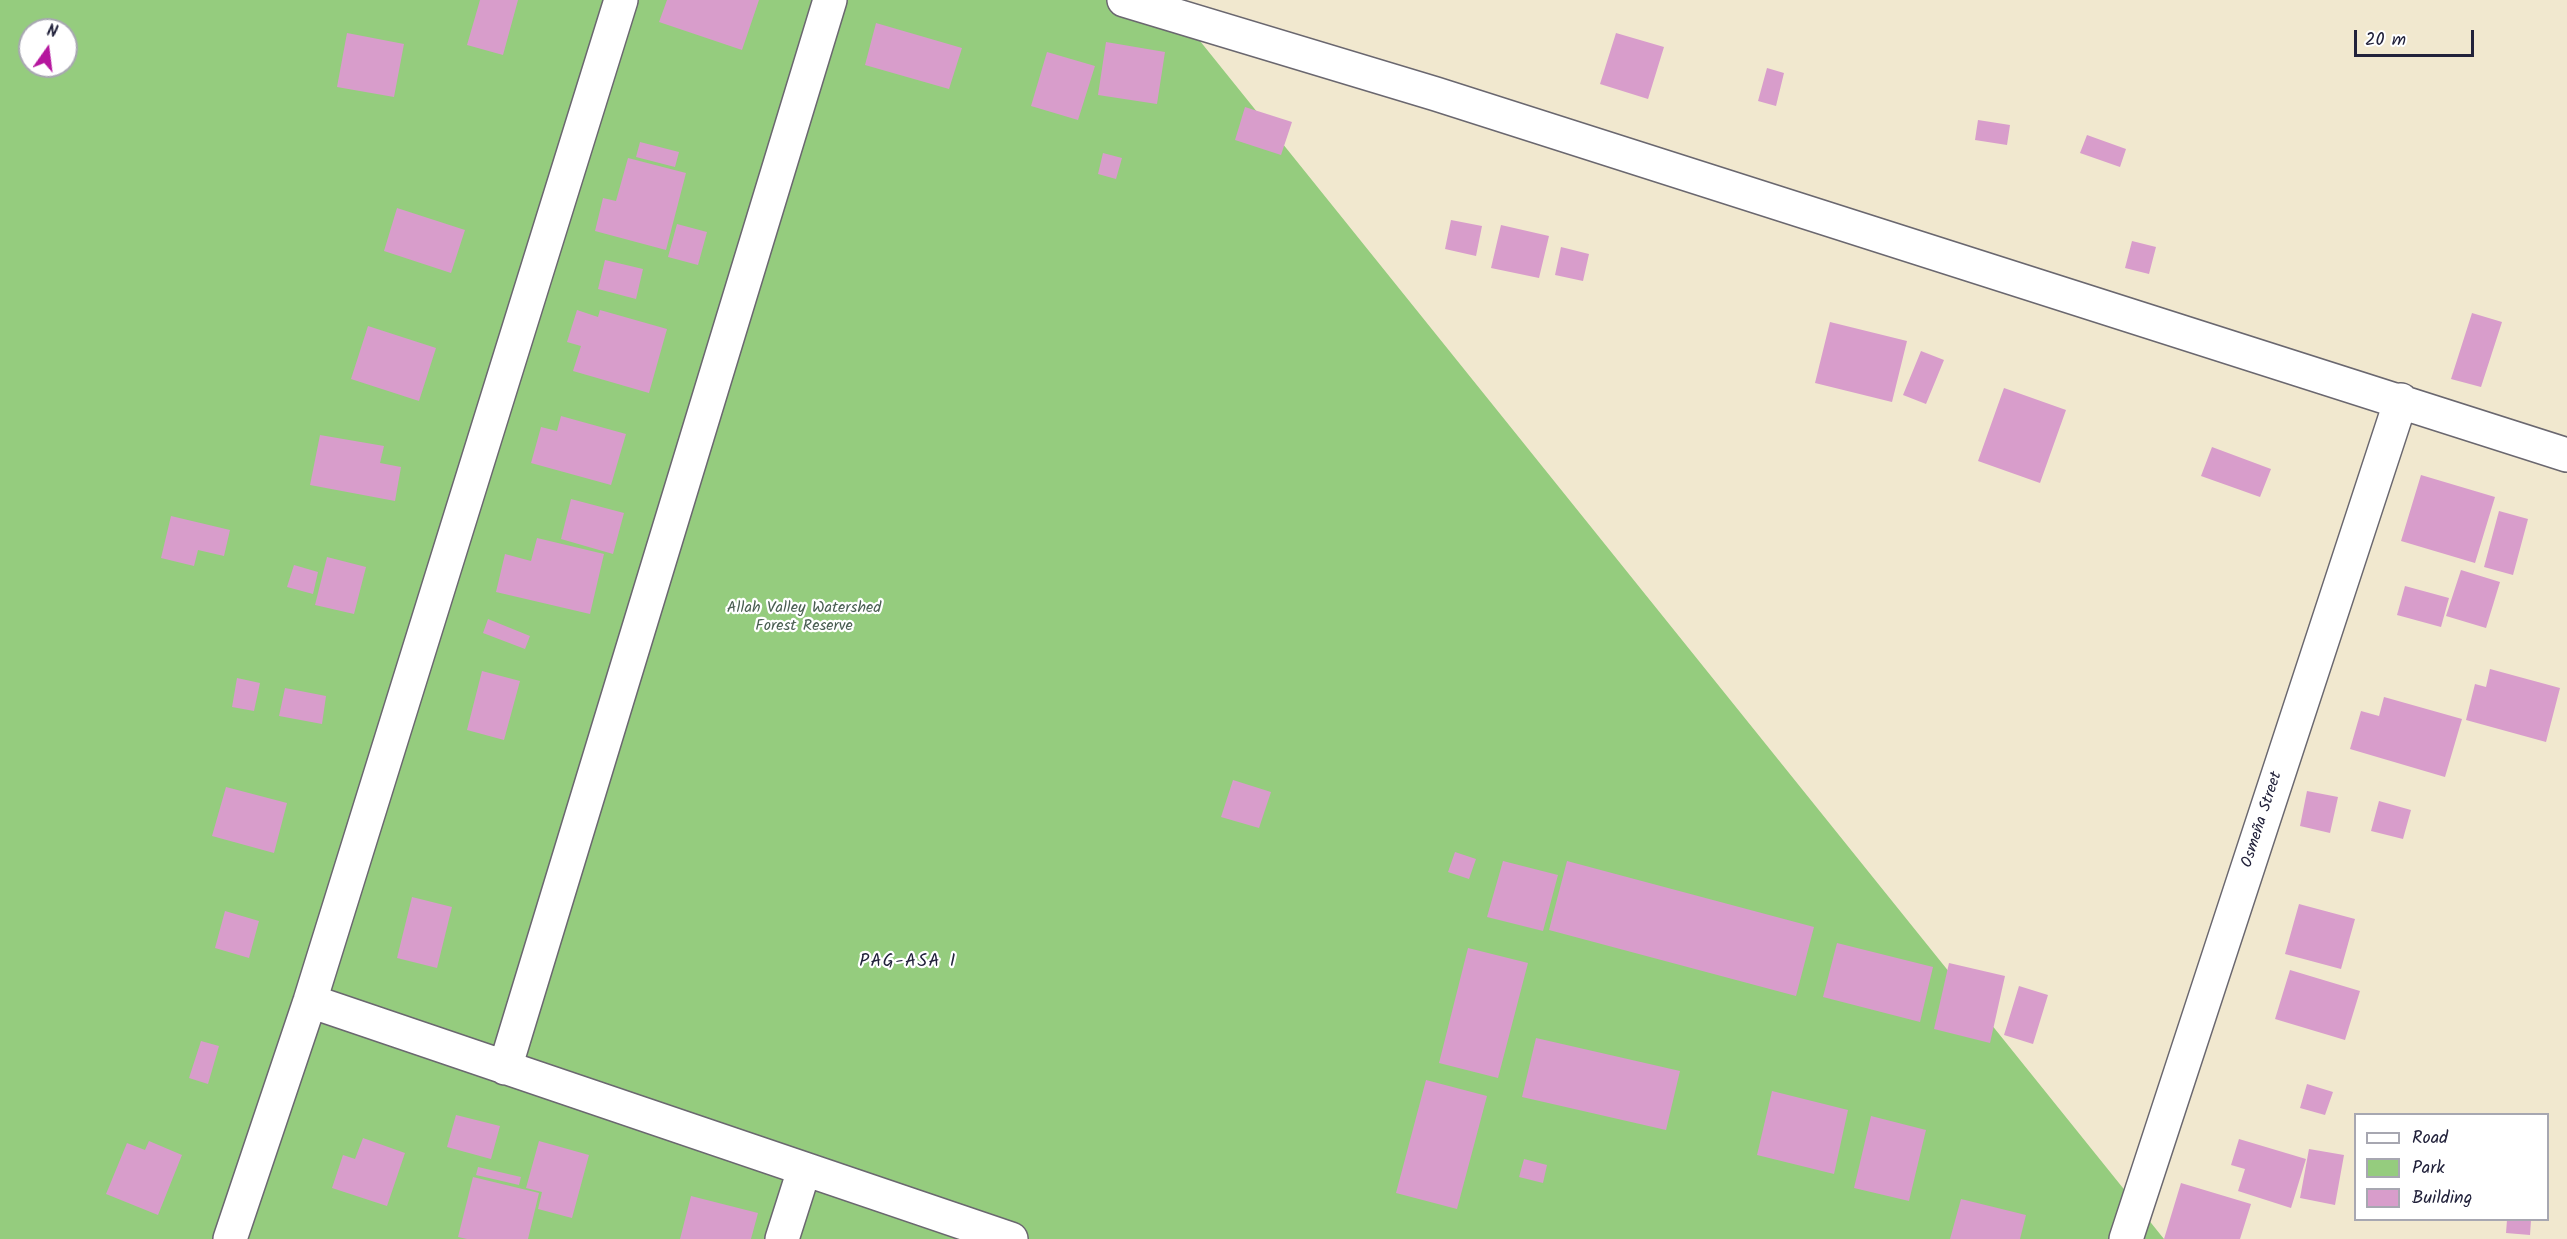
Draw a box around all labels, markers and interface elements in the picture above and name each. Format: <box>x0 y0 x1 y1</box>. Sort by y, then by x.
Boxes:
north arrow <box>18 18 78 78</box>
scale bar <box>2357 18 2477 56</box>
text: N <box>44 19 60 45</box>
text: 20 m <box>2365 26 2406 55</box>
park label: Allah Valley Watershed Forest Reserve <box>727 599 881 637</box>
street label: Osmeña Street <box>2238 770 2288 870</box>
district label: PAG-ASA I <box>859 952 957 974</box>
legend <box>2354 1113 2549 1221</box>
text: Road <box>2412 1124 2448 1153</box>
text: Park <box>2412 1154 2445 1183</box>
text: Building <box>2412 1184 2472 1213</box>

